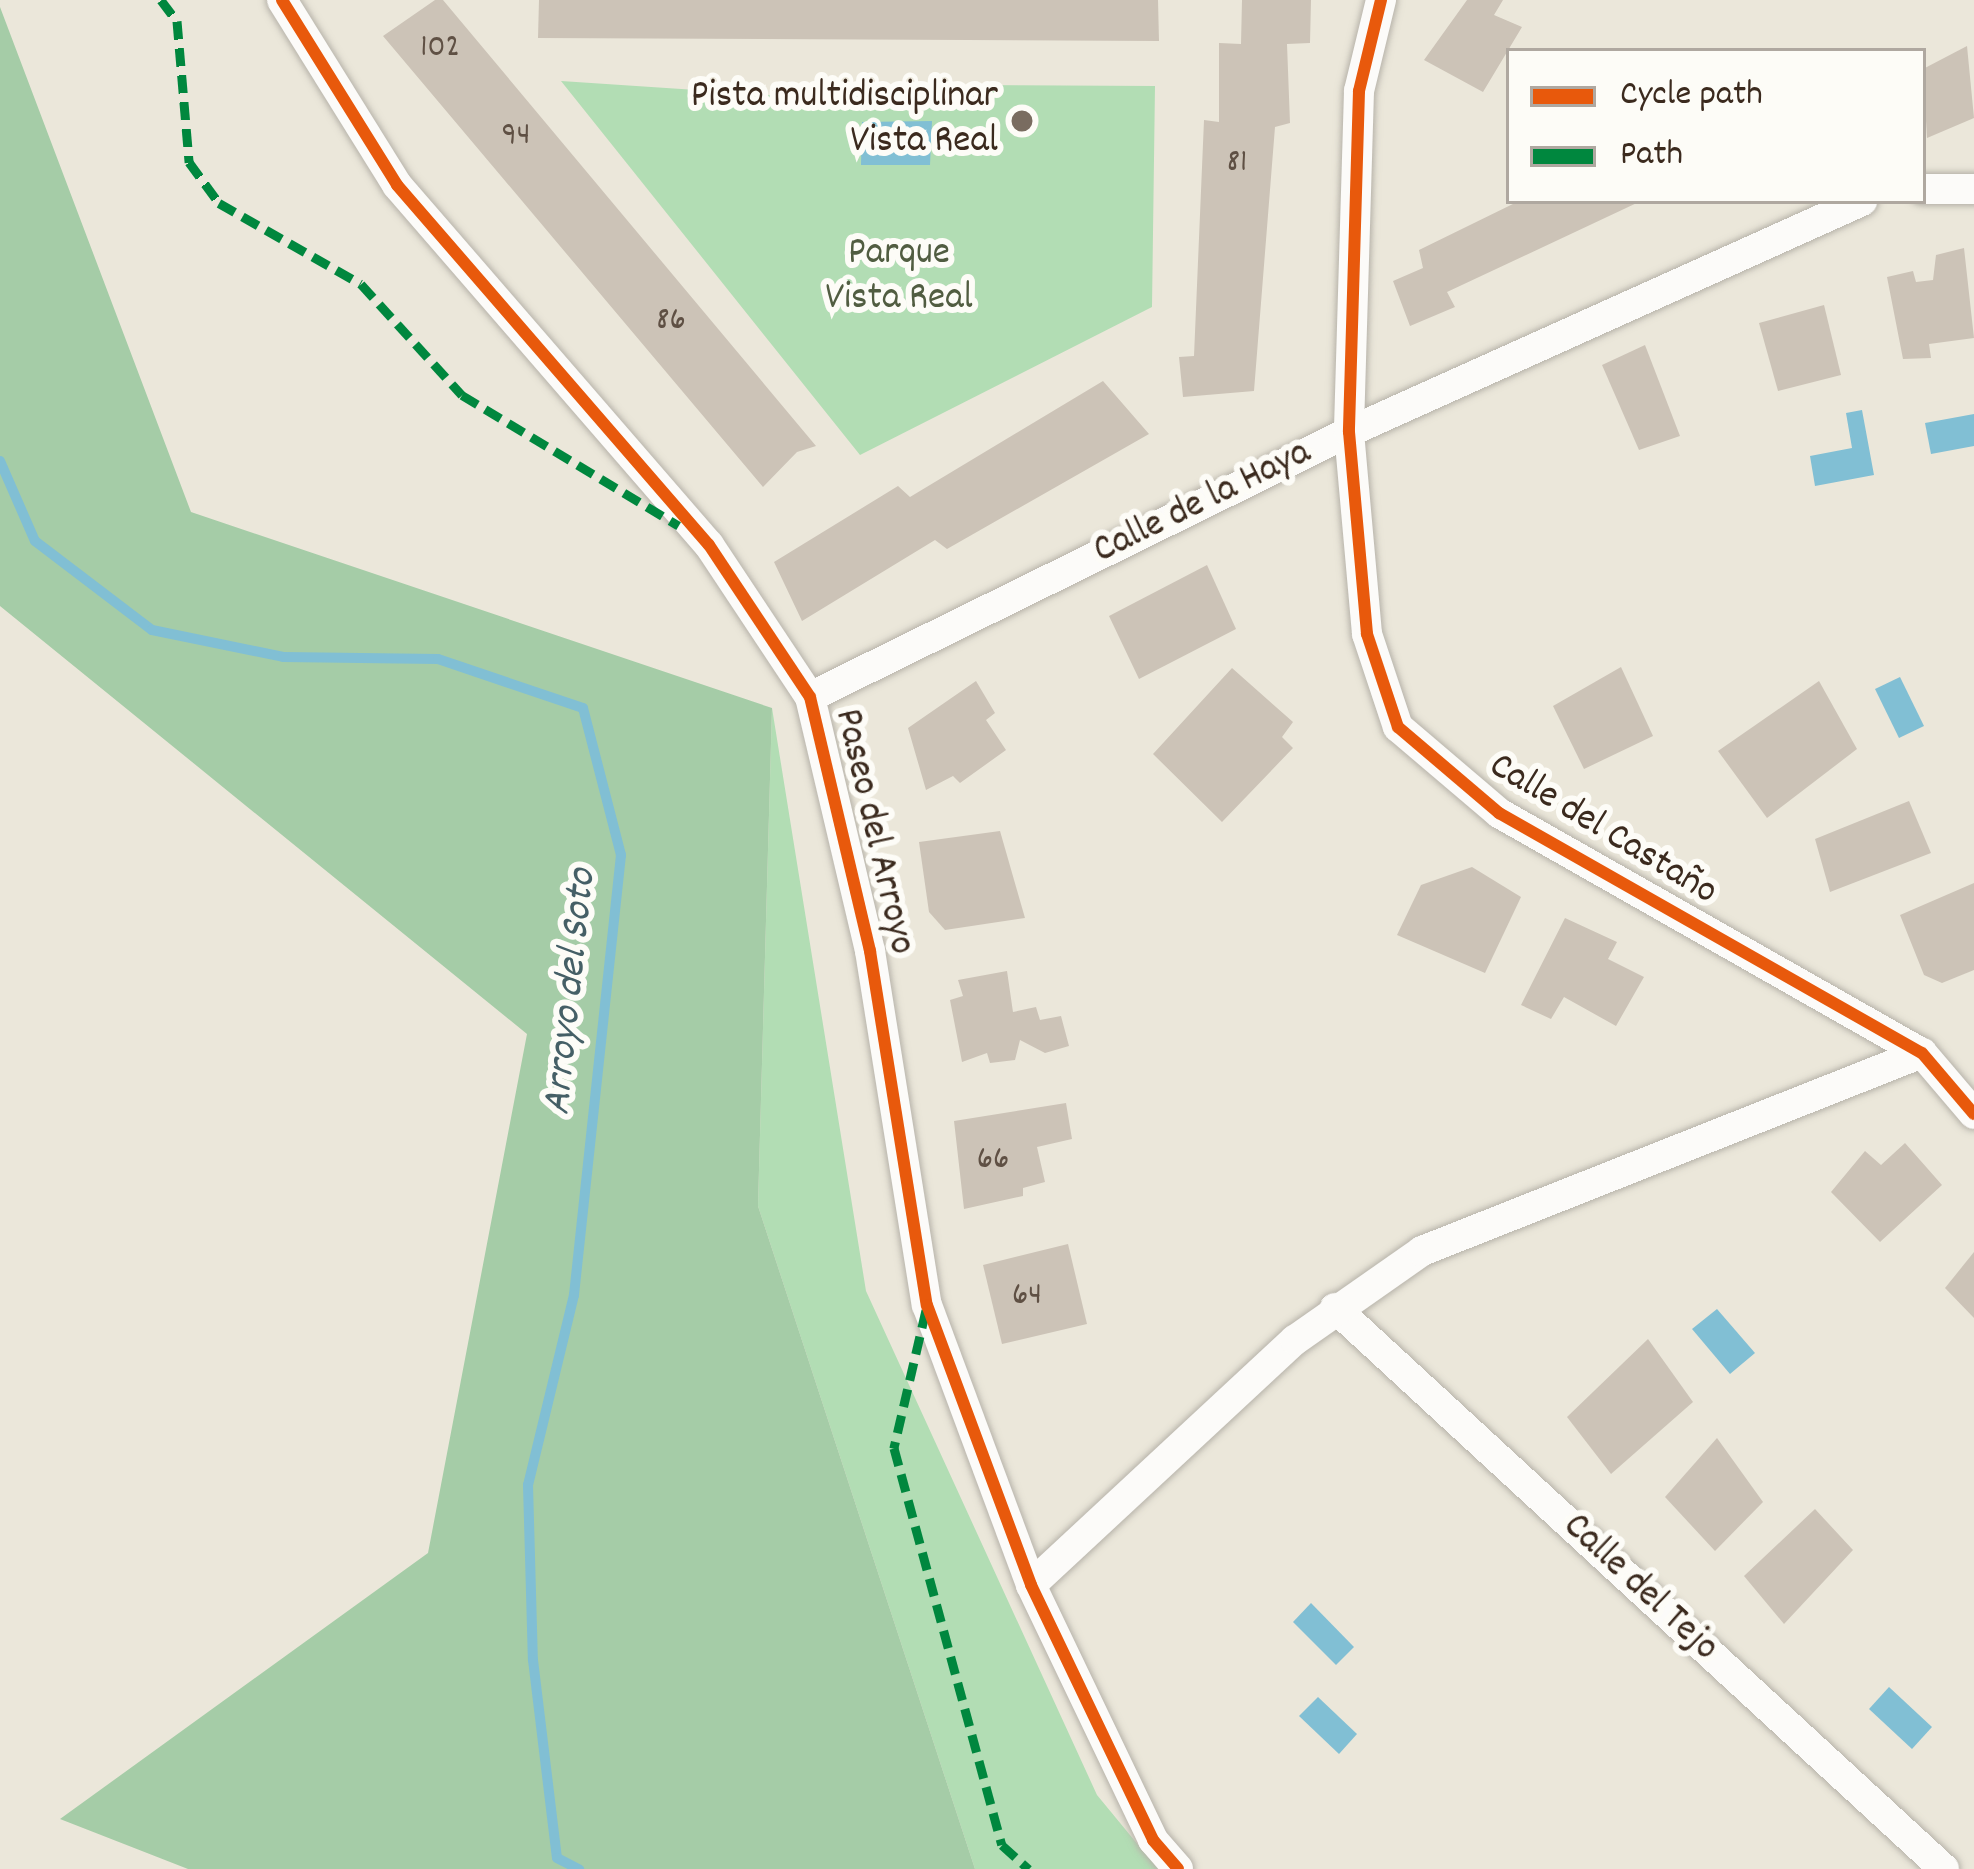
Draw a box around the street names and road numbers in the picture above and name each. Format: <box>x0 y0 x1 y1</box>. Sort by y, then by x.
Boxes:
street label: Calle de la Haya <box>1087 431 1319 577</box>
street label: Paseo del Arroyo <box>821 705 923 959</box>
street label: Calle del Castaño <box>1479 745 1725 917</box>
street label: Calle del Tejo <box>1551 1505 1727 1673</box>

